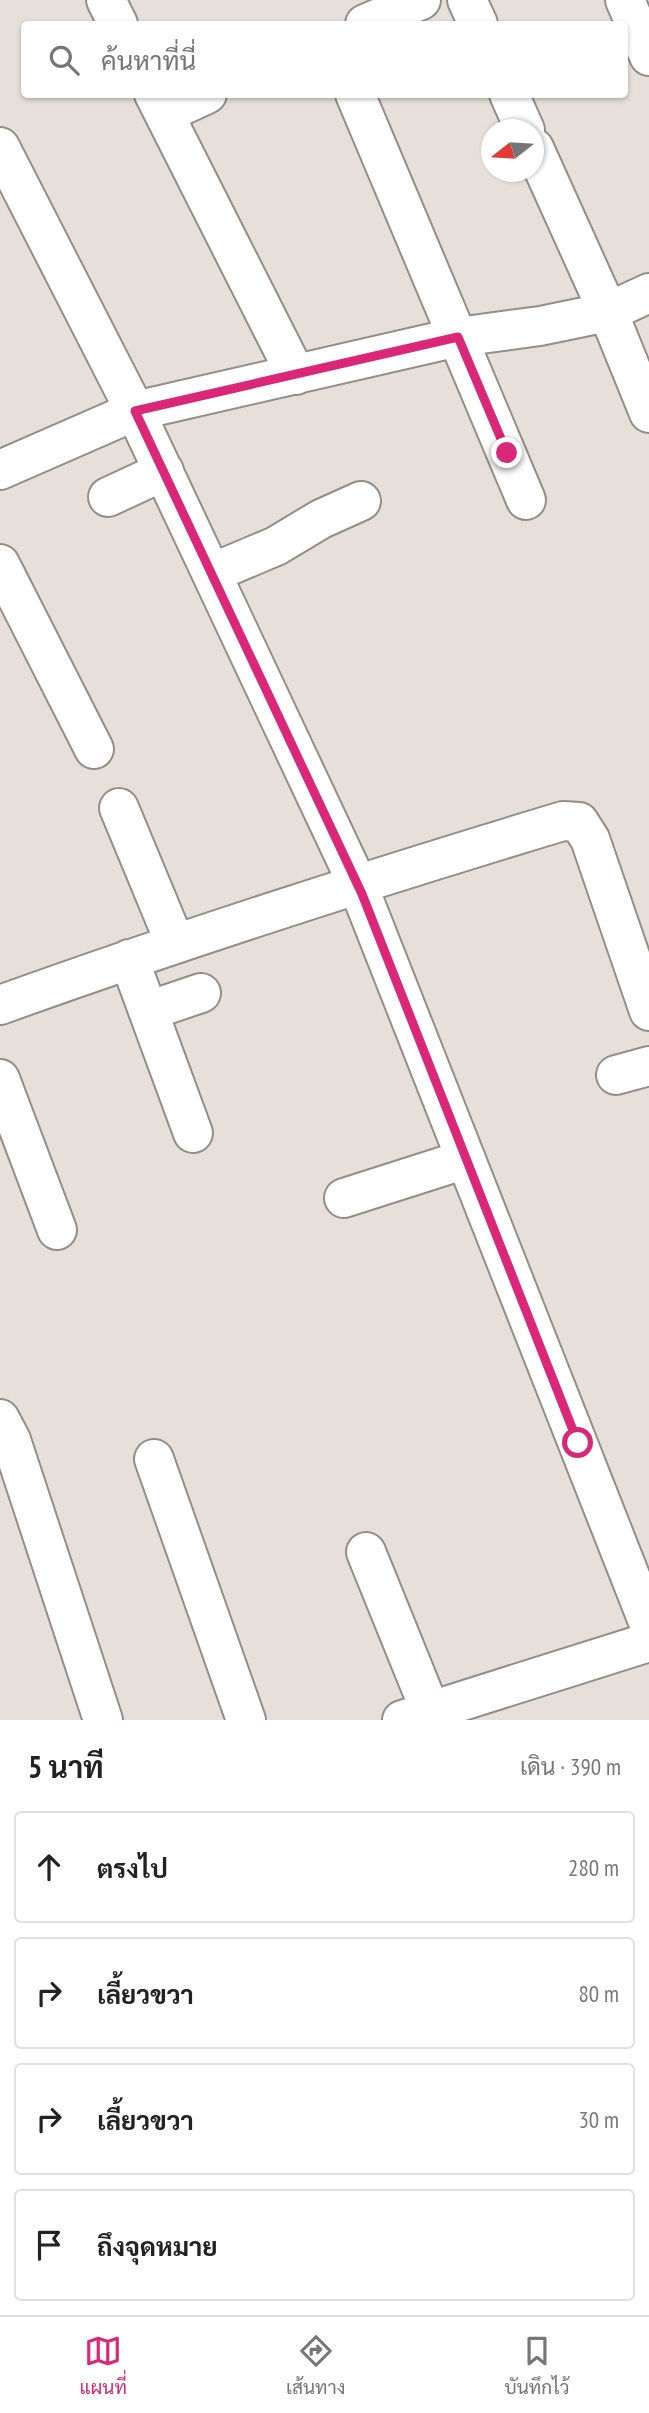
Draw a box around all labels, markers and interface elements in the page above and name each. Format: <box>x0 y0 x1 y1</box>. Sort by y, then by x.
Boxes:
search box <box>21 21 628 98</box>
icon: search <box>45 41 83 79</box>
text: ค้นหาที่นี่ <box>101 44 196 77</box>
north arrow <box>481 119 544 182</box>
route end <box>491 437 522 468</box>
route start <box>562 1427 593 1458</box>
text: 5 นาที <box>28 1747 104 1786</box>
text: เดิน · 390 m <box>520 1752 621 1781</box>
icon: ahead <box>30 1848 68 1886</box>
text: ตรงไป <box>97 1852 168 1885</box>
text: 280 m <box>568 1853 619 1882</box>
icon: right <box>30 1974 68 2012</box>
text: เลี้ยวขวา <box>97 1978 194 2011</box>
text: 80 m <box>578 1979 619 2008</box>
icon: right <box>30 2100 68 2138</box>
text: เลี้ยวขวา <box>97 2104 194 2137</box>
text: 30 m <box>578 2105 619 2134</box>
icon: arrive <box>30 2226 68 2264</box>
text: ถึงจุดหมาย <box>97 2230 218 2263</box>
tab: แผนที่ <box>80 2332 127 2399</box>
tab: เส้นทาง <box>286 2332 345 2399</box>
tab: บันทึกไว้ <box>504 2332 569 2399</box>

